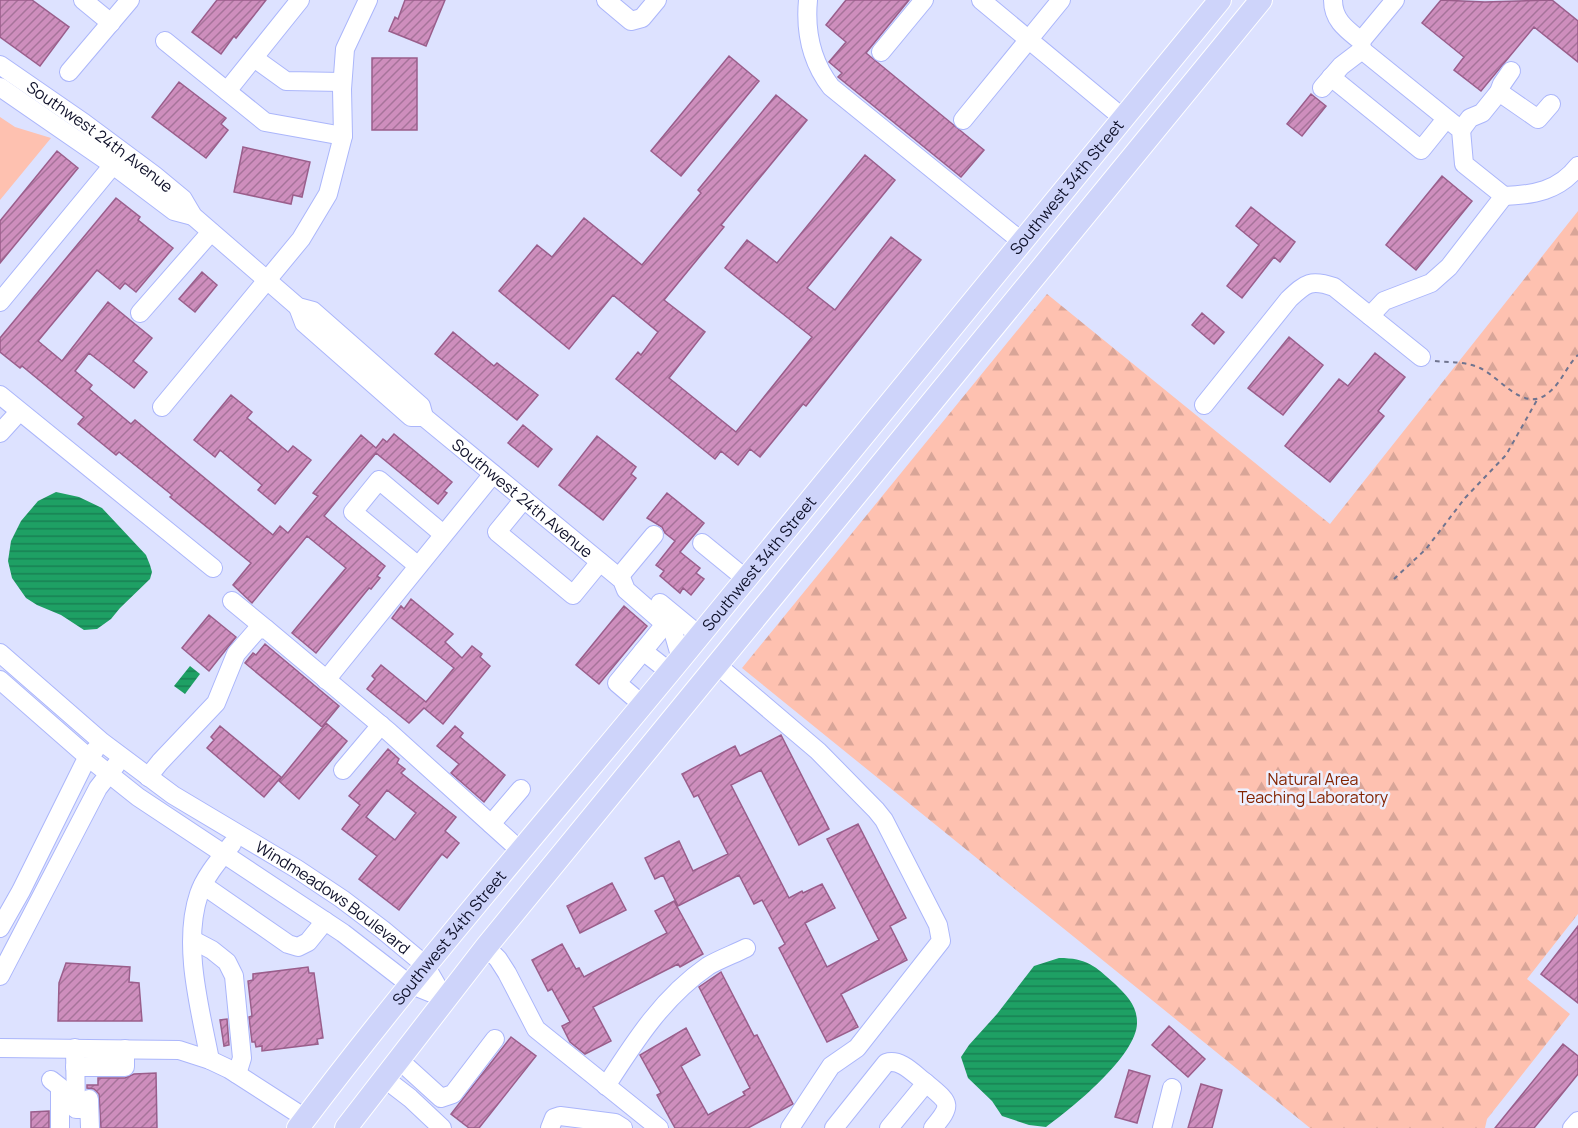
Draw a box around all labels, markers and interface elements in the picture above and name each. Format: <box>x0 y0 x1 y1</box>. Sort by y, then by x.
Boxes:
street label: Southwest 24th Avenue <box>22 76 178 197</box>
street label: Southwest 34th Street <box>1005 115 1128 259</box>
street label: Southwest 24th Avenue <box>447 433 598 563</box>
street label: Southwest 34th Street <box>697 491 821 636</box>
park label: Natural Area Teaching Laboratory <box>1238 768 1389 808</box>
street label: Windmeadows Boulevard <box>251 836 415 959</box>
street label: Southwest 34th Street <box>387 865 511 1010</box>

